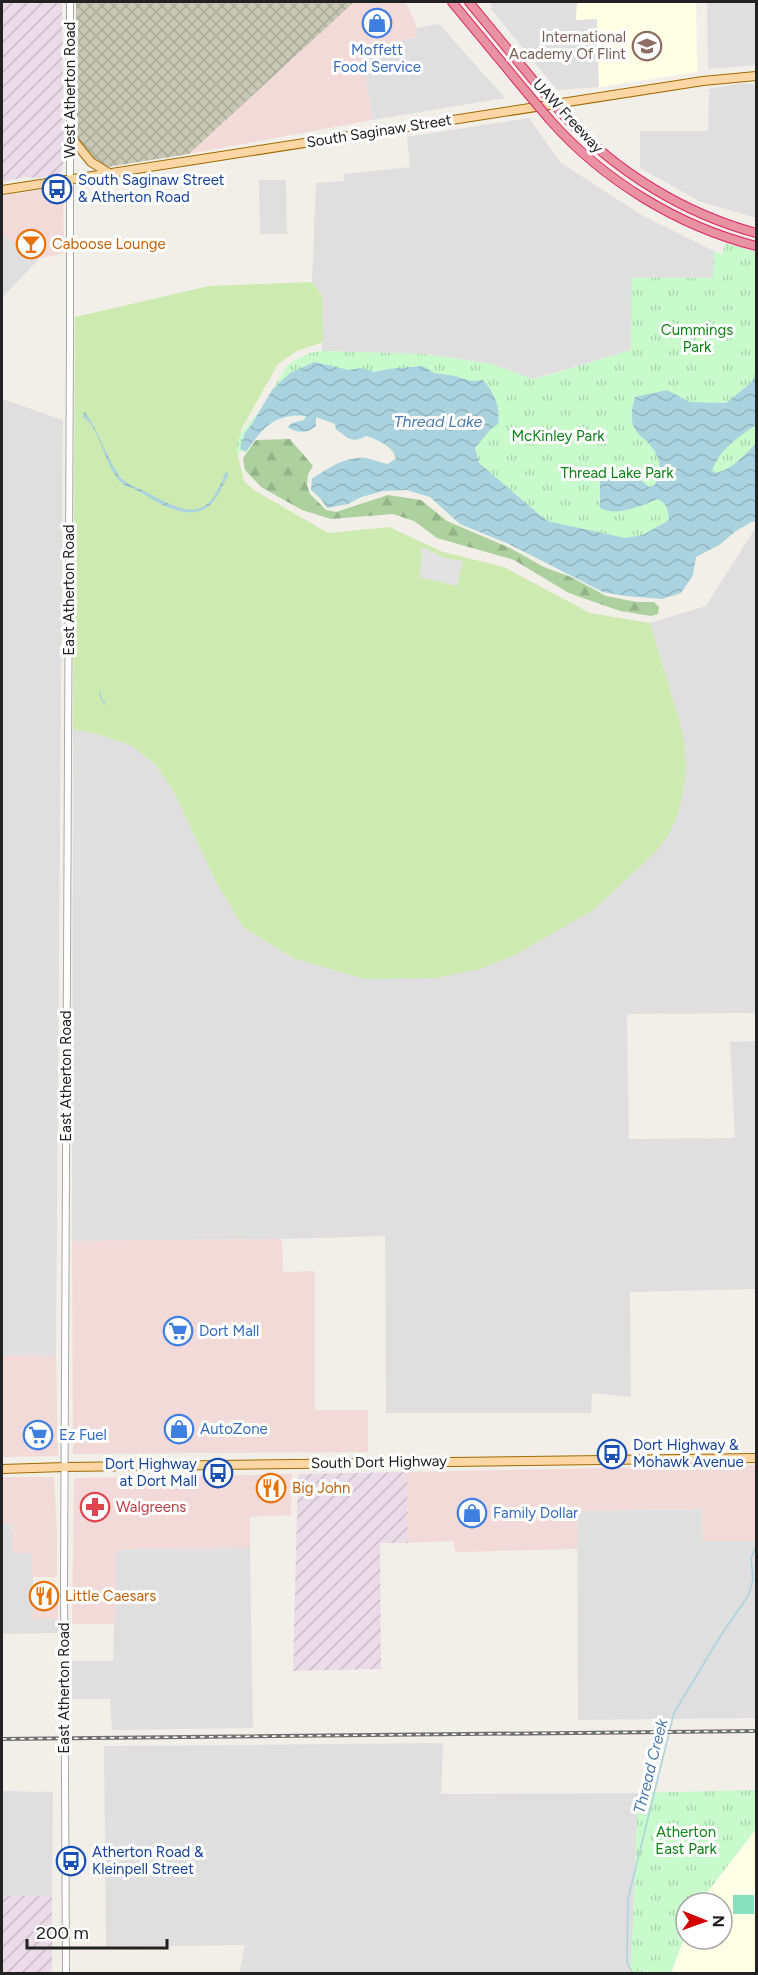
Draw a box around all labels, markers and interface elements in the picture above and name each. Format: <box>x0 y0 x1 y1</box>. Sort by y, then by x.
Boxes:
shop icon: Moffett Food Service <box>361 7 393 39</box>
street label: West Atherton Road <box>61 22 79 158</box>
place label: International Academy Of Flint <box>509 28 626 63</box>
school or university icon: International Academy Of Flint <box>631 30 663 62</box>
place label: Moffett Food Service <box>333 41 421 76</box>
street label: UAW Freeway <box>529 75 607 157</box>
street label: South Saginaw Street <box>305 111 453 151</box>
place label: South Saginaw Street & Atherton Road <box>78 171 225 206</box>
bus stop icon: South Saginaw Street & Atherton Road <box>41 173 73 205</box>
bar icon: Caboose Lounge <box>15 228 47 260</box>
place label: Caboose Lounge <box>52 235 166 253</box>
park label: Cummings Park <box>661 321 733 356</box>
water label: Thread Lake <box>394 412 483 431</box>
park label: McKinley Park <box>511 427 605 445</box>
park label: Thread Lake Park <box>560 464 674 482</box>
street label: East Atherton Road <box>60 524 78 656</box>
street label: East Atherton Road <box>57 1010 75 1142</box>
supermarket icon: Dort Mall <box>162 1315 194 1347</box>
place label: Dort Mall <box>199 1322 259 1340</box>
shop icon: AutoZone <box>163 1413 195 1445</box>
supermarket icon: Ez Fuel <box>22 1419 54 1451</box>
place label: AutoZone <box>200 1420 268 1438</box>
place label: Ez Fuel <box>59 1426 107 1444</box>
place label: Dort Highway & Mohawk Avenue <box>633 1436 744 1471</box>
bus stop icon: Dort Highway & Mohawk Avenue <box>596 1438 628 1470</box>
street label: South Dort Highway <box>311 1452 447 1472</box>
place label: Dort Highway at Dort Mall <box>105 1455 197 1490</box>
bus stop icon: Dort Highway at Dort Mall <box>202 1457 234 1489</box>
restaurant icon: Big John <box>255 1472 287 1504</box>
place label: Big John <box>292 1479 350 1497</box>
pharmacy icon: Walgreens <box>79 1491 111 1523</box>
shop icon: Family Dollar <box>456 1497 488 1529</box>
place label: Walgreens <box>116 1498 186 1516</box>
place label: Family Dollar <box>493 1504 578 1522</box>
restaurant icon: Little Caesars <box>28 1580 60 1612</box>
place label: Little Caesars <box>65 1587 156 1605</box>
street label: East Atherton Road <box>55 1622 73 1754</box>
water label: Thread Creek <box>630 1716 672 1815</box>
park label: Atherton East Park <box>655 1823 717 1858</box>
place label: Atherton Road & Kleinpell Street <box>92 1843 204 1878</box>
bus stop icon: Atherton Road & Kleinpell Street <box>55 1845 87 1877</box>
north arrow <box>674 1891 734 1951</box>
scale bar <box>27 1912 166 1950</box>
text: N <box>709 1915 728 1928</box>
text: 200 m <box>36 1922 89 1944</box>

